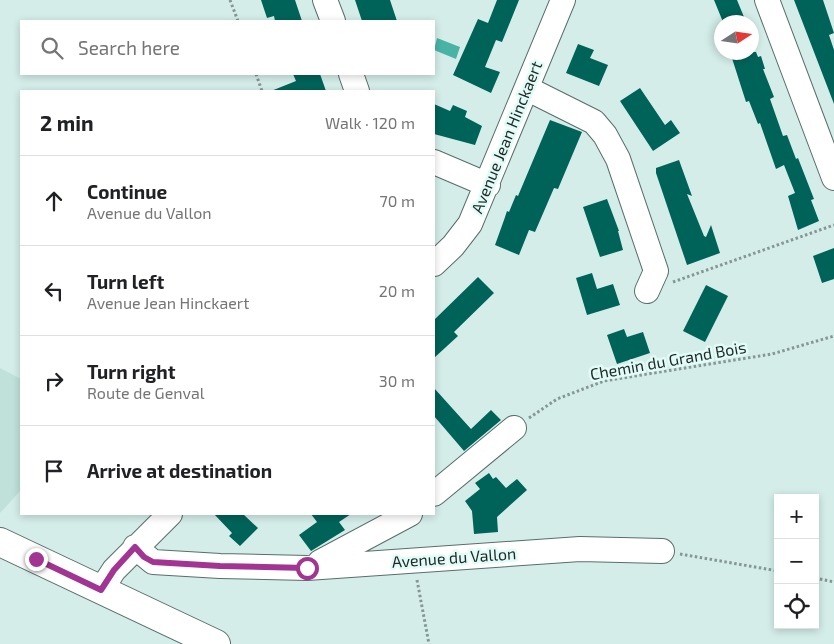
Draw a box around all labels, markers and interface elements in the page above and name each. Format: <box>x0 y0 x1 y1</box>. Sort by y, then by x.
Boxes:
north arrow <box>714 15 759 60</box>
search box <box>20 20 435 75</box>
icon: search <box>38 34 66 62</box>
text: Search here <box>78 36 180 59</box>
street label: Avenue Jean Hinckaert <box>467 58 545 216</box>
text: 2 min <box>40 110 94 135</box>
text: Walk · 120 m <box>325 113 415 132</box>
text: Continue <box>87 180 167 203</box>
icon: ahead <box>40 187 68 215</box>
text: 70 m <box>380 191 415 210</box>
text: Avenue du Vallon <box>87 203 212 222</box>
text: Turn left <box>87 270 164 293</box>
icon: left <box>40 277 68 305</box>
text: 20 m <box>379 281 415 300</box>
text: Avenue Jean Hinckaert <box>87 293 249 312</box>
street label: Chemin du Grand Bois <box>588 337 748 383</box>
text: Turn right <box>87 360 175 383</box>
icon: right <box>40 367 68 395</box>
text: 30 m <box>379 371 415 390</box>
text: Route de Genval <box>87 383 204 402</box>
icon: arrive <box>40 457 68 485</box>
text: Arrive at destination <box>87 459 272 482</box>
map controls <box>774 494 819 629</box>
button: + <box>774 494 819 539</box>
button: − <box>774 539 819 584</box>
street label: Avenue du Vallon <box>391 543 517 571</box>
route end <box>25 548 48 571</box>
route start <box>296 557 319 580</box>
button: locate <box>774 584 819 629</box>

